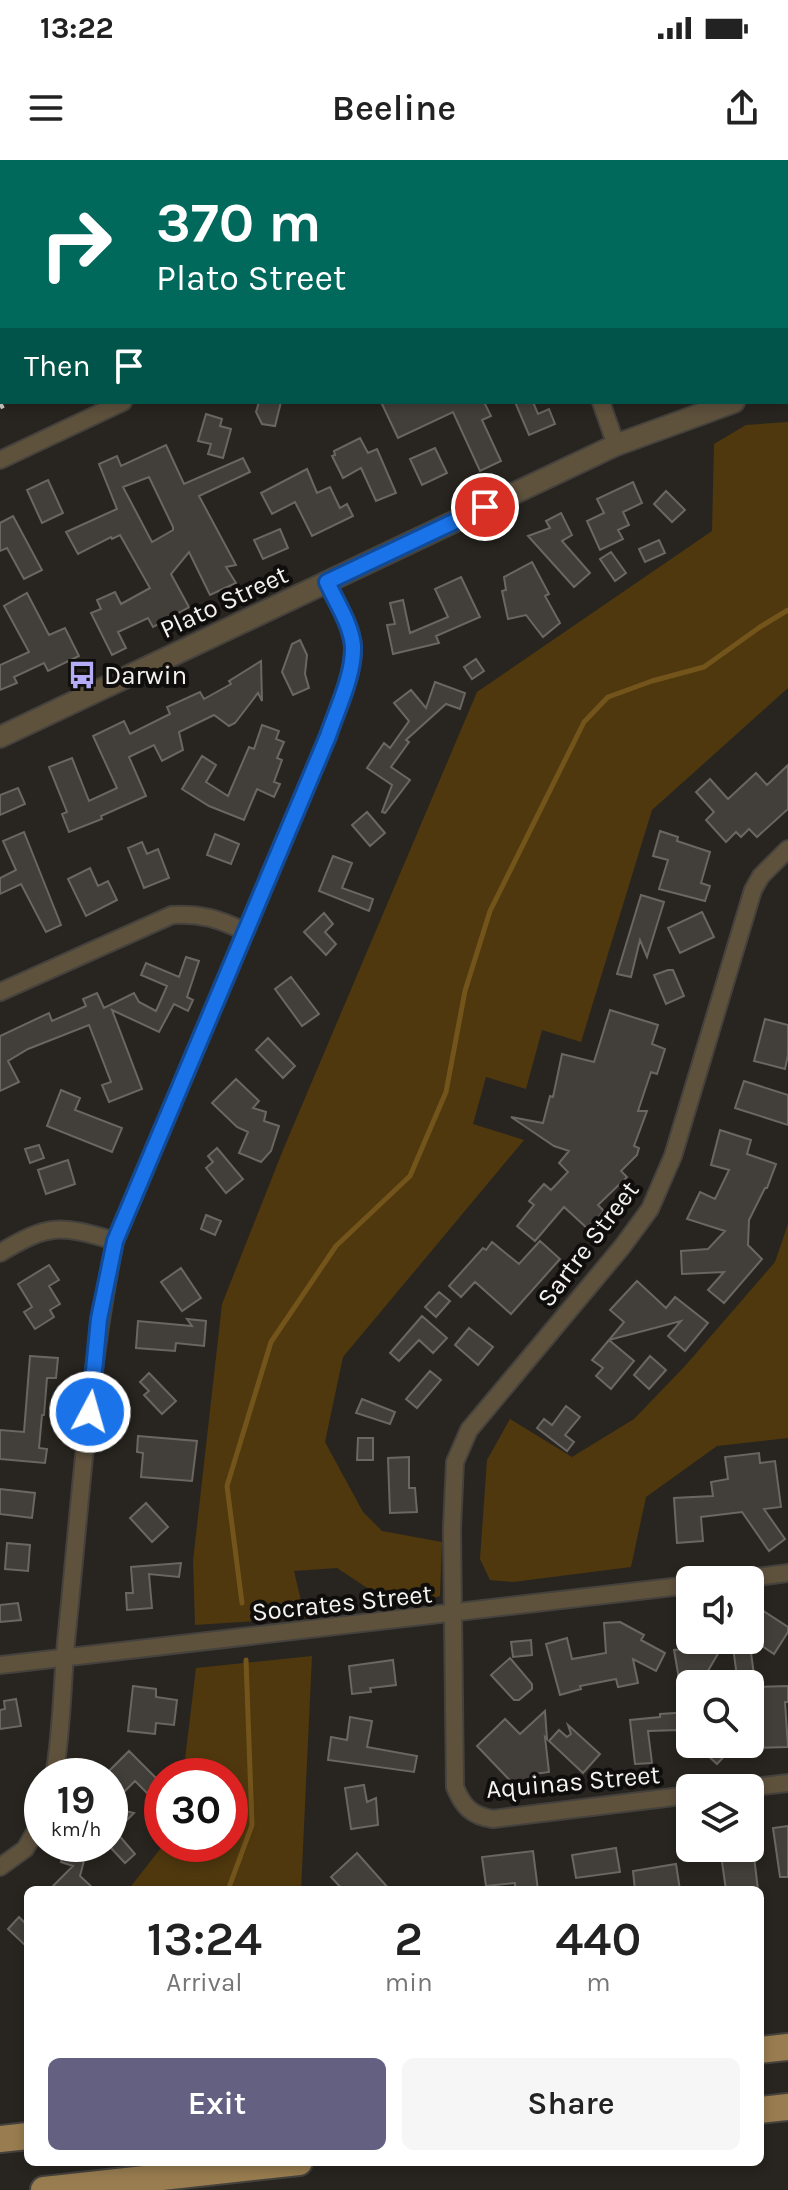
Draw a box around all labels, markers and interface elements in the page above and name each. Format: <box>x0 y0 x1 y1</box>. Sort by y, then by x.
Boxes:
text: 13:22 <box>40 10 114 46</box>
icon: menu <box>24 86 68 130</box>
icon: share <box>720 86 764 130</box>
text: Beeline <box>332 87 456 129</box>
text: 370 m <box>156 190 321 255</box>
icon: right <box>24 192 128 296</box>
text: Plato Street <box>156 257 346 299</box>
icon: arrive <box>107 344 151 388</box>
text: Then <box>24 348 91 384</box>
pin <box>451 473 519 541</box>
icon: arrive <box>463 485 507 529</box>
street label: Plato Street <box>155 559 293 645</box>
bus stop icon: Darwin <box>67 660 97 690</box>
place label: Darwin <box>104 660 187 691</box>
street label: Sartre Street <box>531 1175 645 1313</box>
position arrow <box>48 1370 132 1454</box>
map controls <box>676 1566 764 1862</box>
button: sound <box>676 1566 764 1654</box>
street label: Socrates Street <box>250 1578 434 1628</box>
button: search <box>676 1670 764 1758</box>
speed limit sign: 30 <box>144 1758 248 1862</box>
street label: Aquinas Street <box>485 1759 662 1805</box>
button: layers <box>676 1774 764 1862</box>
text: 19 <box>57 1776 95 1823</box>
text: km/h <box>51 1818 101 1841</box>
text: 13:24 <box>147 1911 262 1967</box>
text: 2 <box>394 1911 423 1967</box>
text: 440 <box>555 1911 641 1967</box>
text: Arrival <box>166 1967 242 1998</box>
text: min <box>385 1967 433 1998</box>
text: m <box>586 1967 610 1998</box>
button: Exit <box>48 2058 386 2150</box>
button: Share <box>402 2058 740 2150</box>

